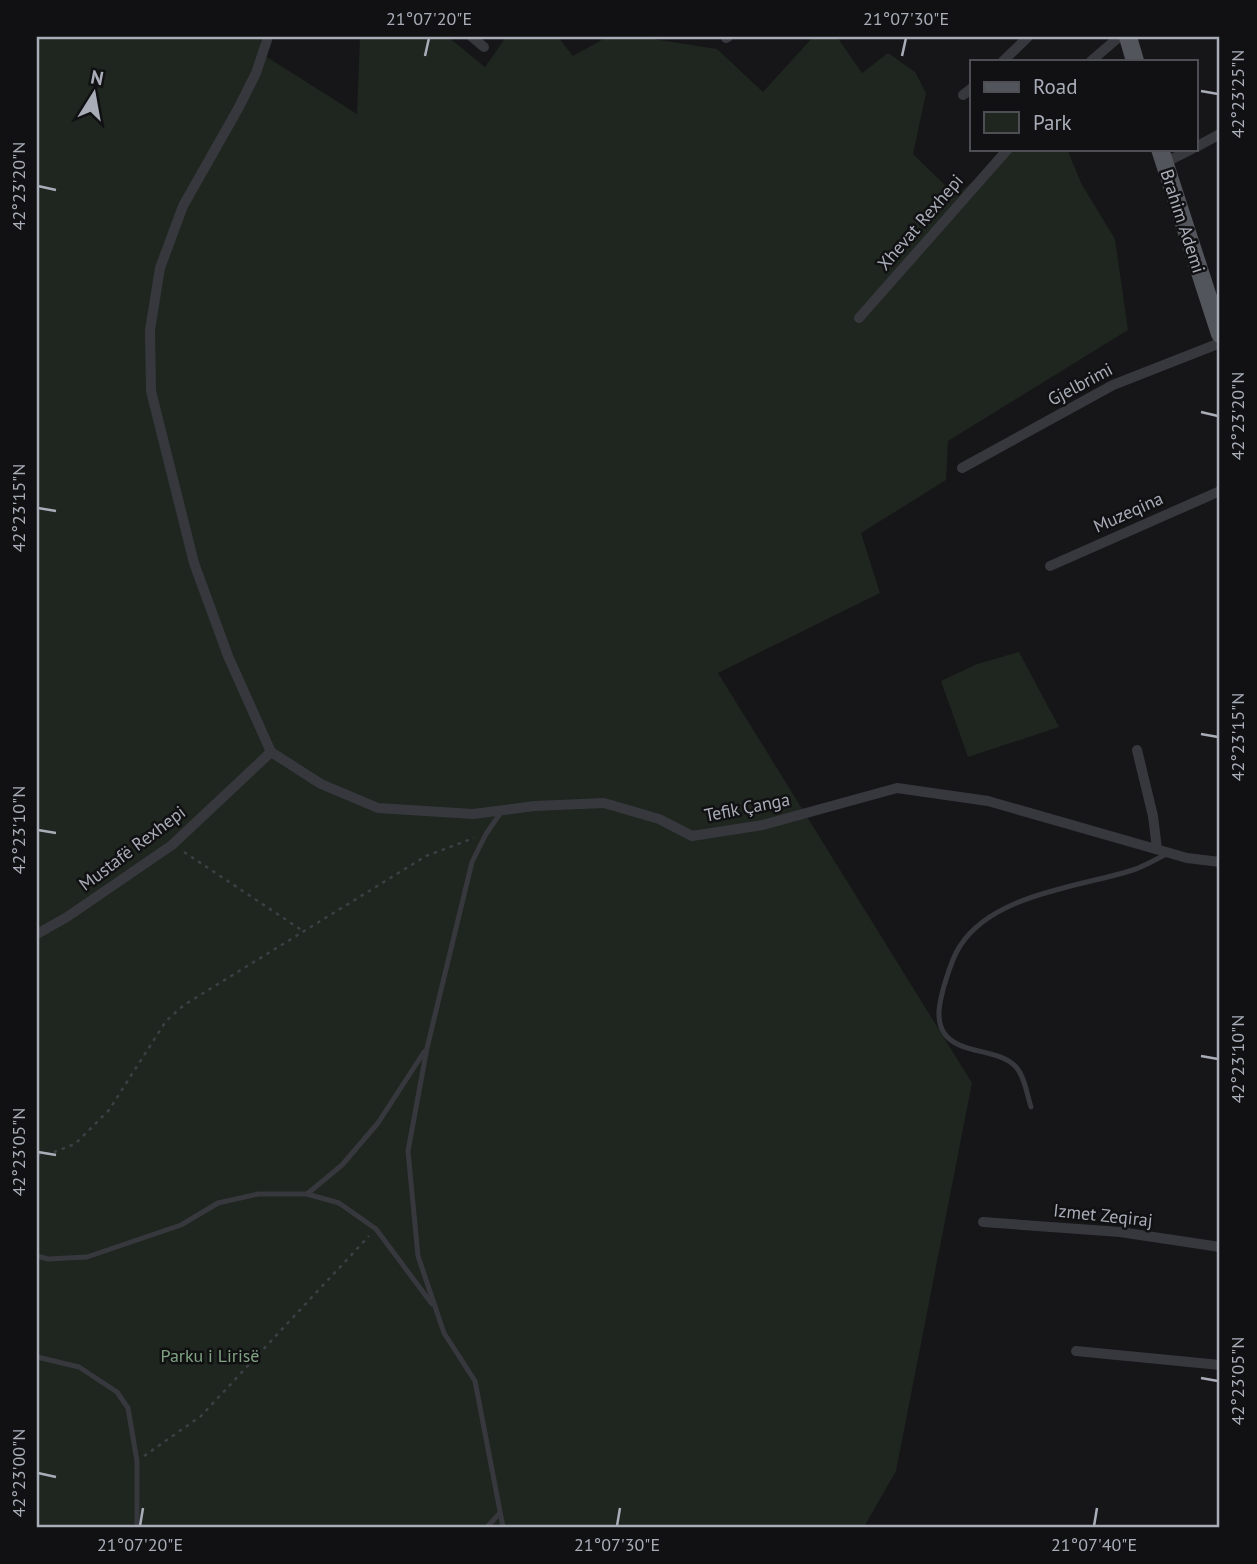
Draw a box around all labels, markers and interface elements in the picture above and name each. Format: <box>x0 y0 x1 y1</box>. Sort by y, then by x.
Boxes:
text: 21°07'20"E <box>386 7 472 30</box>
text: 21°07'30"E <box>863 7 949 30</box>
text: 42°23'25"N <box>1226 50 1249 138</box>
north arrow <box>60 60 130 130</box>
legend <box>970 60 1198 150</box>
text: N <box>89 64 106 90</box>
text: Road <box>1033 73 1077 100</box>
text: Park <box>1033 109 1072 136</box>
text: 42°23'20"N <box>7 142 30 230</box>
street label: Brahim Ademi <box>1155 166 1211 276</box>
street label: Xhevat Rexhepi <box>872 169 968 275</box>
street label: Gjelbrimi <box>1044 357 1116 411</box>
text: 42°23'20"N <box>1226 372 1249 460</box>
text: 42°23'15"N <box>7 464 30 552</box>
street label: Muzeqina <box>1090 486 1166 538</box>
text: 42°23'15"N <box>1226 693 1249 781</box>
text: 42°23'10"N <box>7 786 30 874</box>
street label: Tefik Çanga <box>702 787 792 827</box>
street label: Mustafë Rexhepi <box>74 800 190 896</box>
text: 42°23'10"N <box>1226 1015 1249 1103</box>
text: 42°23'05"N <box>7 1108 30 1196</box>
street label: Izmet Zeqiraj <box>1052 1198 1154 1232</box>
text: 42°23'05"N <box>1226 1337 1249 1425</box>
park label: Parku i Lirisë <box>160 1344 260 1367</box>
text: 42°23'00"N <box>7 1429 30 1517</box>
text: 21°07'20"E <box>97 1533 183 1556</box>
text: 21°07'30"E <box>574 1533 660 1556</box>
text: 21°07'40"E <box>1051 1533 1137 1556</box>

